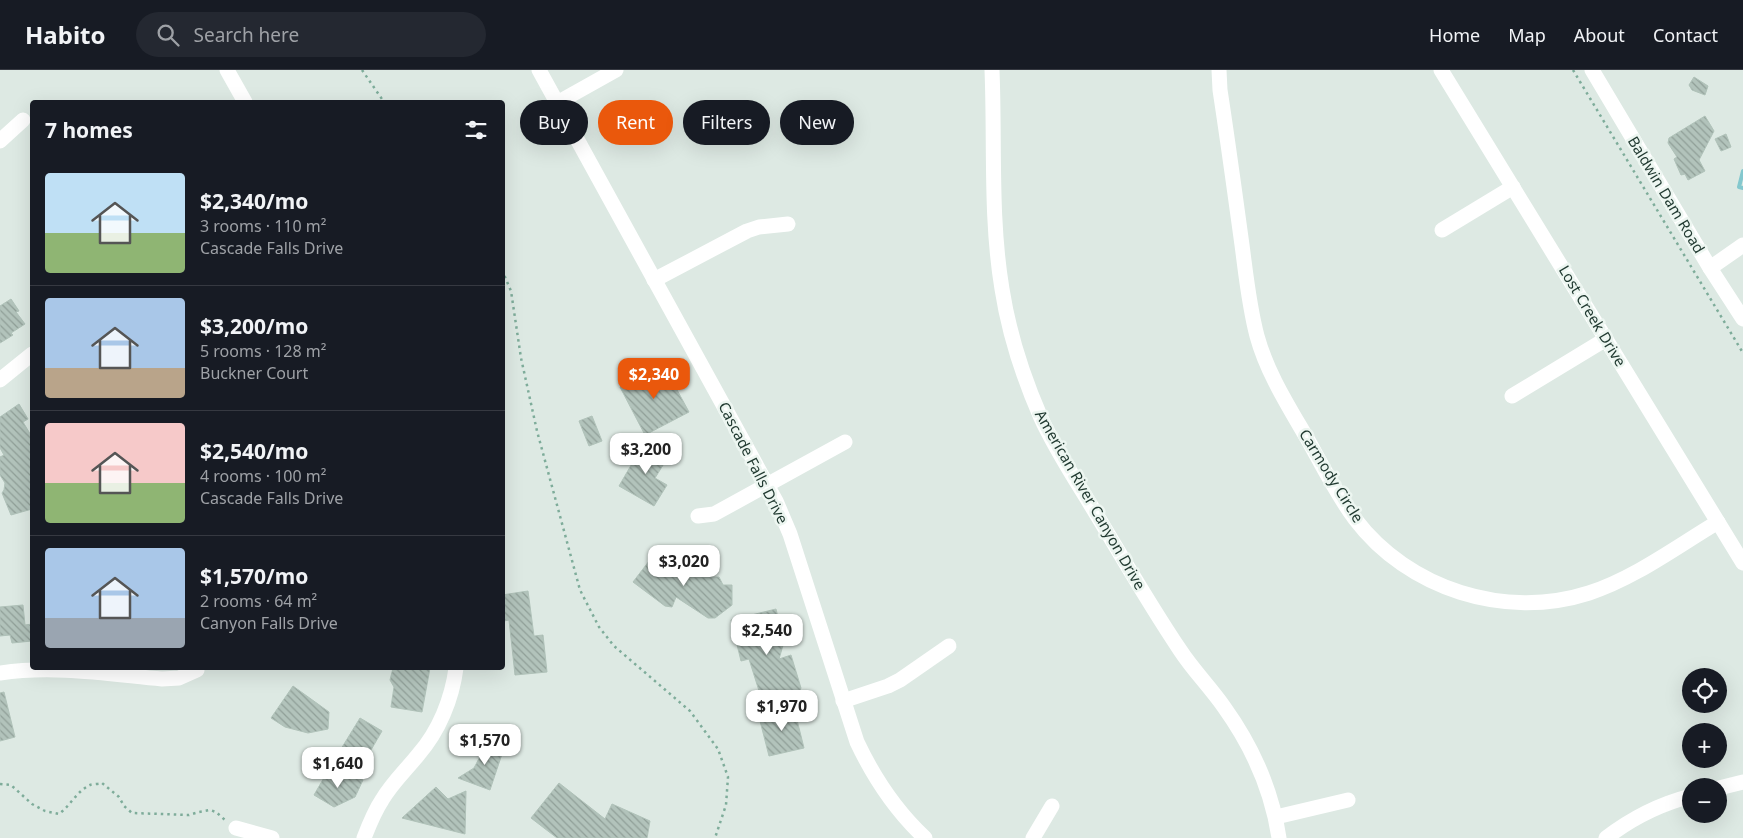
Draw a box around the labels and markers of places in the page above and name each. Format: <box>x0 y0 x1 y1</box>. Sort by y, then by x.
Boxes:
pin: $2,340 <box>613 358 695 400</box>
pin: $3,200 <box>605 432 687 475</box>
pin: $3,020 <box>643 544 725 587</box>
pin: $2,540 <box>726 614 808 656</box>
pin: $1,970 <box>741 690 823 732</box>
pin: $1,570 <box>444 724 526 766</box>
pin: $1,640 <box>297 746 379 789</box>

